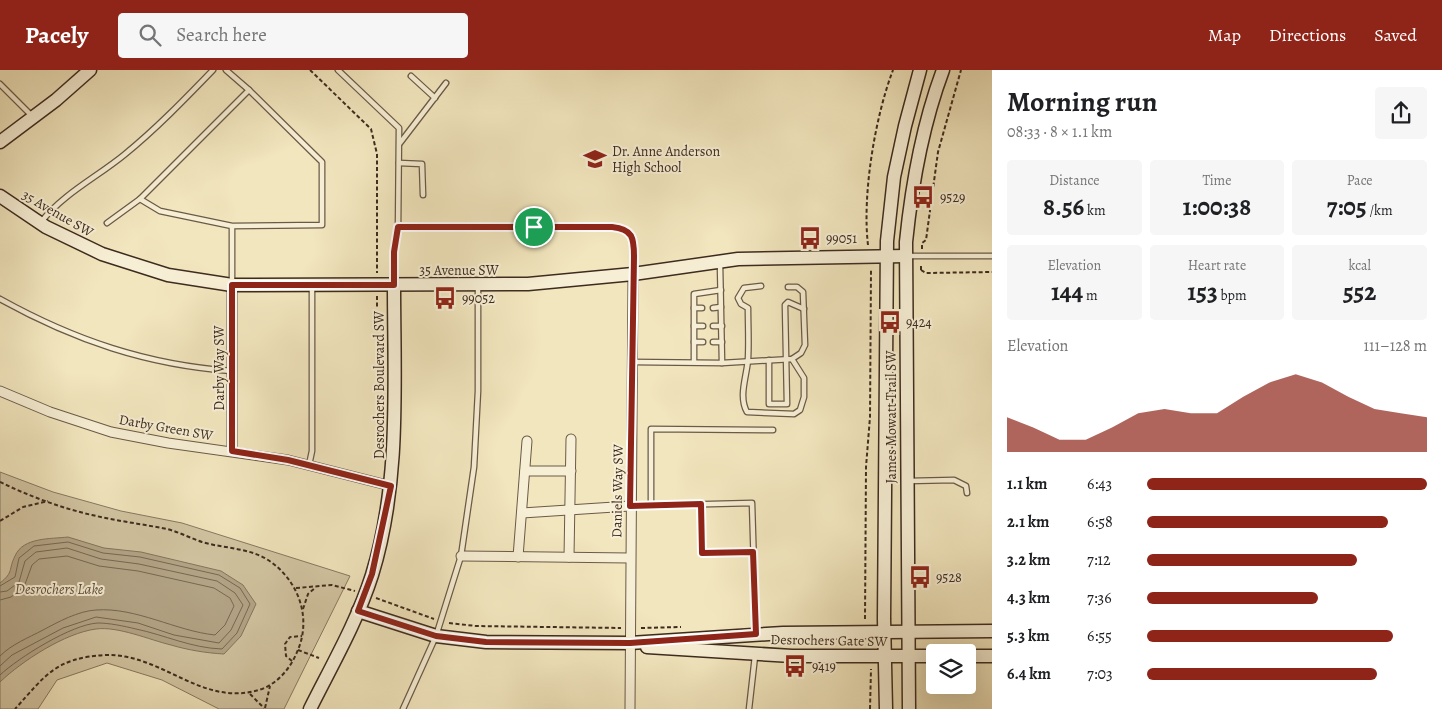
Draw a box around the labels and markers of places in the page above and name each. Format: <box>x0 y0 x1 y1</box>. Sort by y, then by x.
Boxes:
place label: Dr. Anne Anderson High School <box>612 142 720 177</box>
school or university icon: Dr. Anne Anderson High School <box>582 146 608 172</box>
bus stop icon: 9529 <box>910 184 936 210</box>
place label: 9529 <box>940 188 965 207</box>
pin <box>513 206 555 248</box>
bus stop icon: 99051 <box>797 225 823 251</box>
place label: 99051 <box>826 229 857 248</box>
bus stop icon: 99052 <box>432 285 458 311</box>
place label: 99052 <box>462 289 495 308</box>
bus stop icon: 9424 <box>877 309 903 335</box>
place label: 9424 <box>906 313 932 332</box>
bus stop icon: 9528 <box>907 564 933 590</box>
place label: 9528 <box>936 568 962 587</box>
bus stop icon: 9419 <box>782 653 808 679</box>
place label: 9419 <box>812 657 836 676</box>

